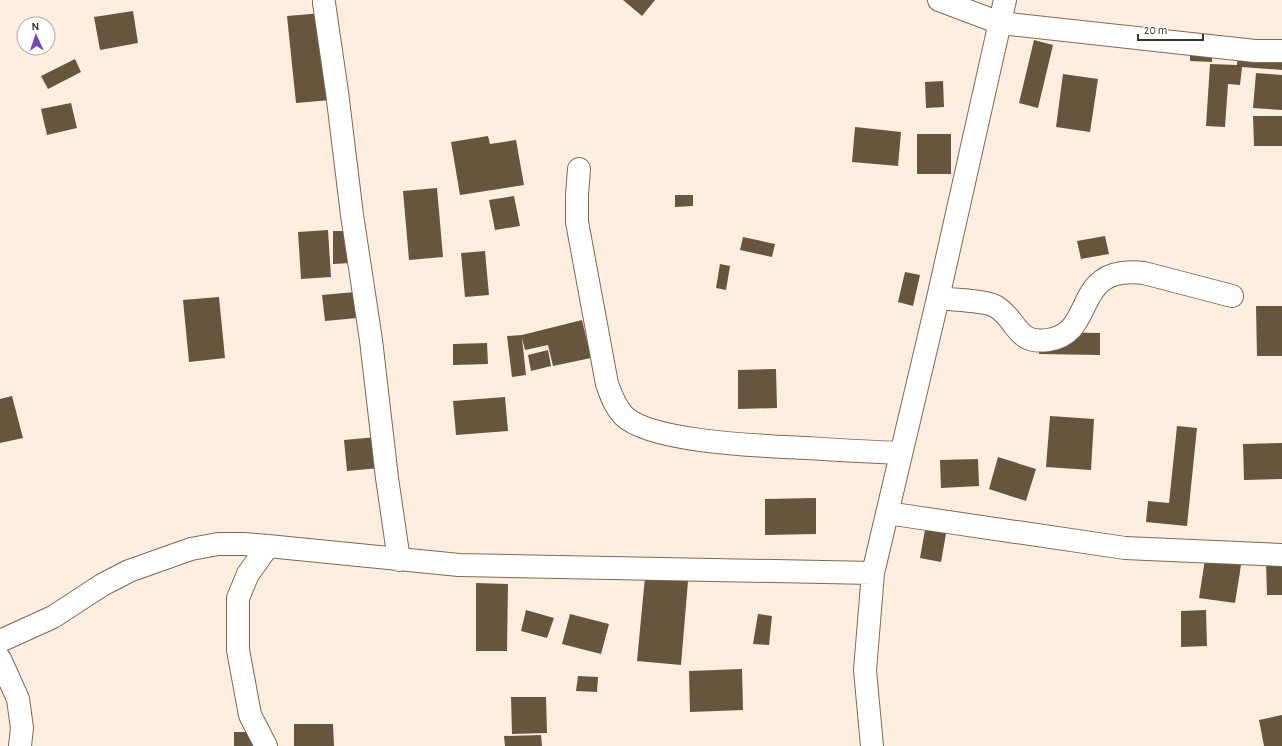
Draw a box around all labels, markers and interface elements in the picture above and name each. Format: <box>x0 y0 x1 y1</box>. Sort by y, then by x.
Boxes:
north arrow <box>16 16 56 56</box>
scale bar <box>1138 16 1203 42</box>
text: N <box>31 21 40 32</box>
text: 20 m <box>1144 24 1167 36</box>

